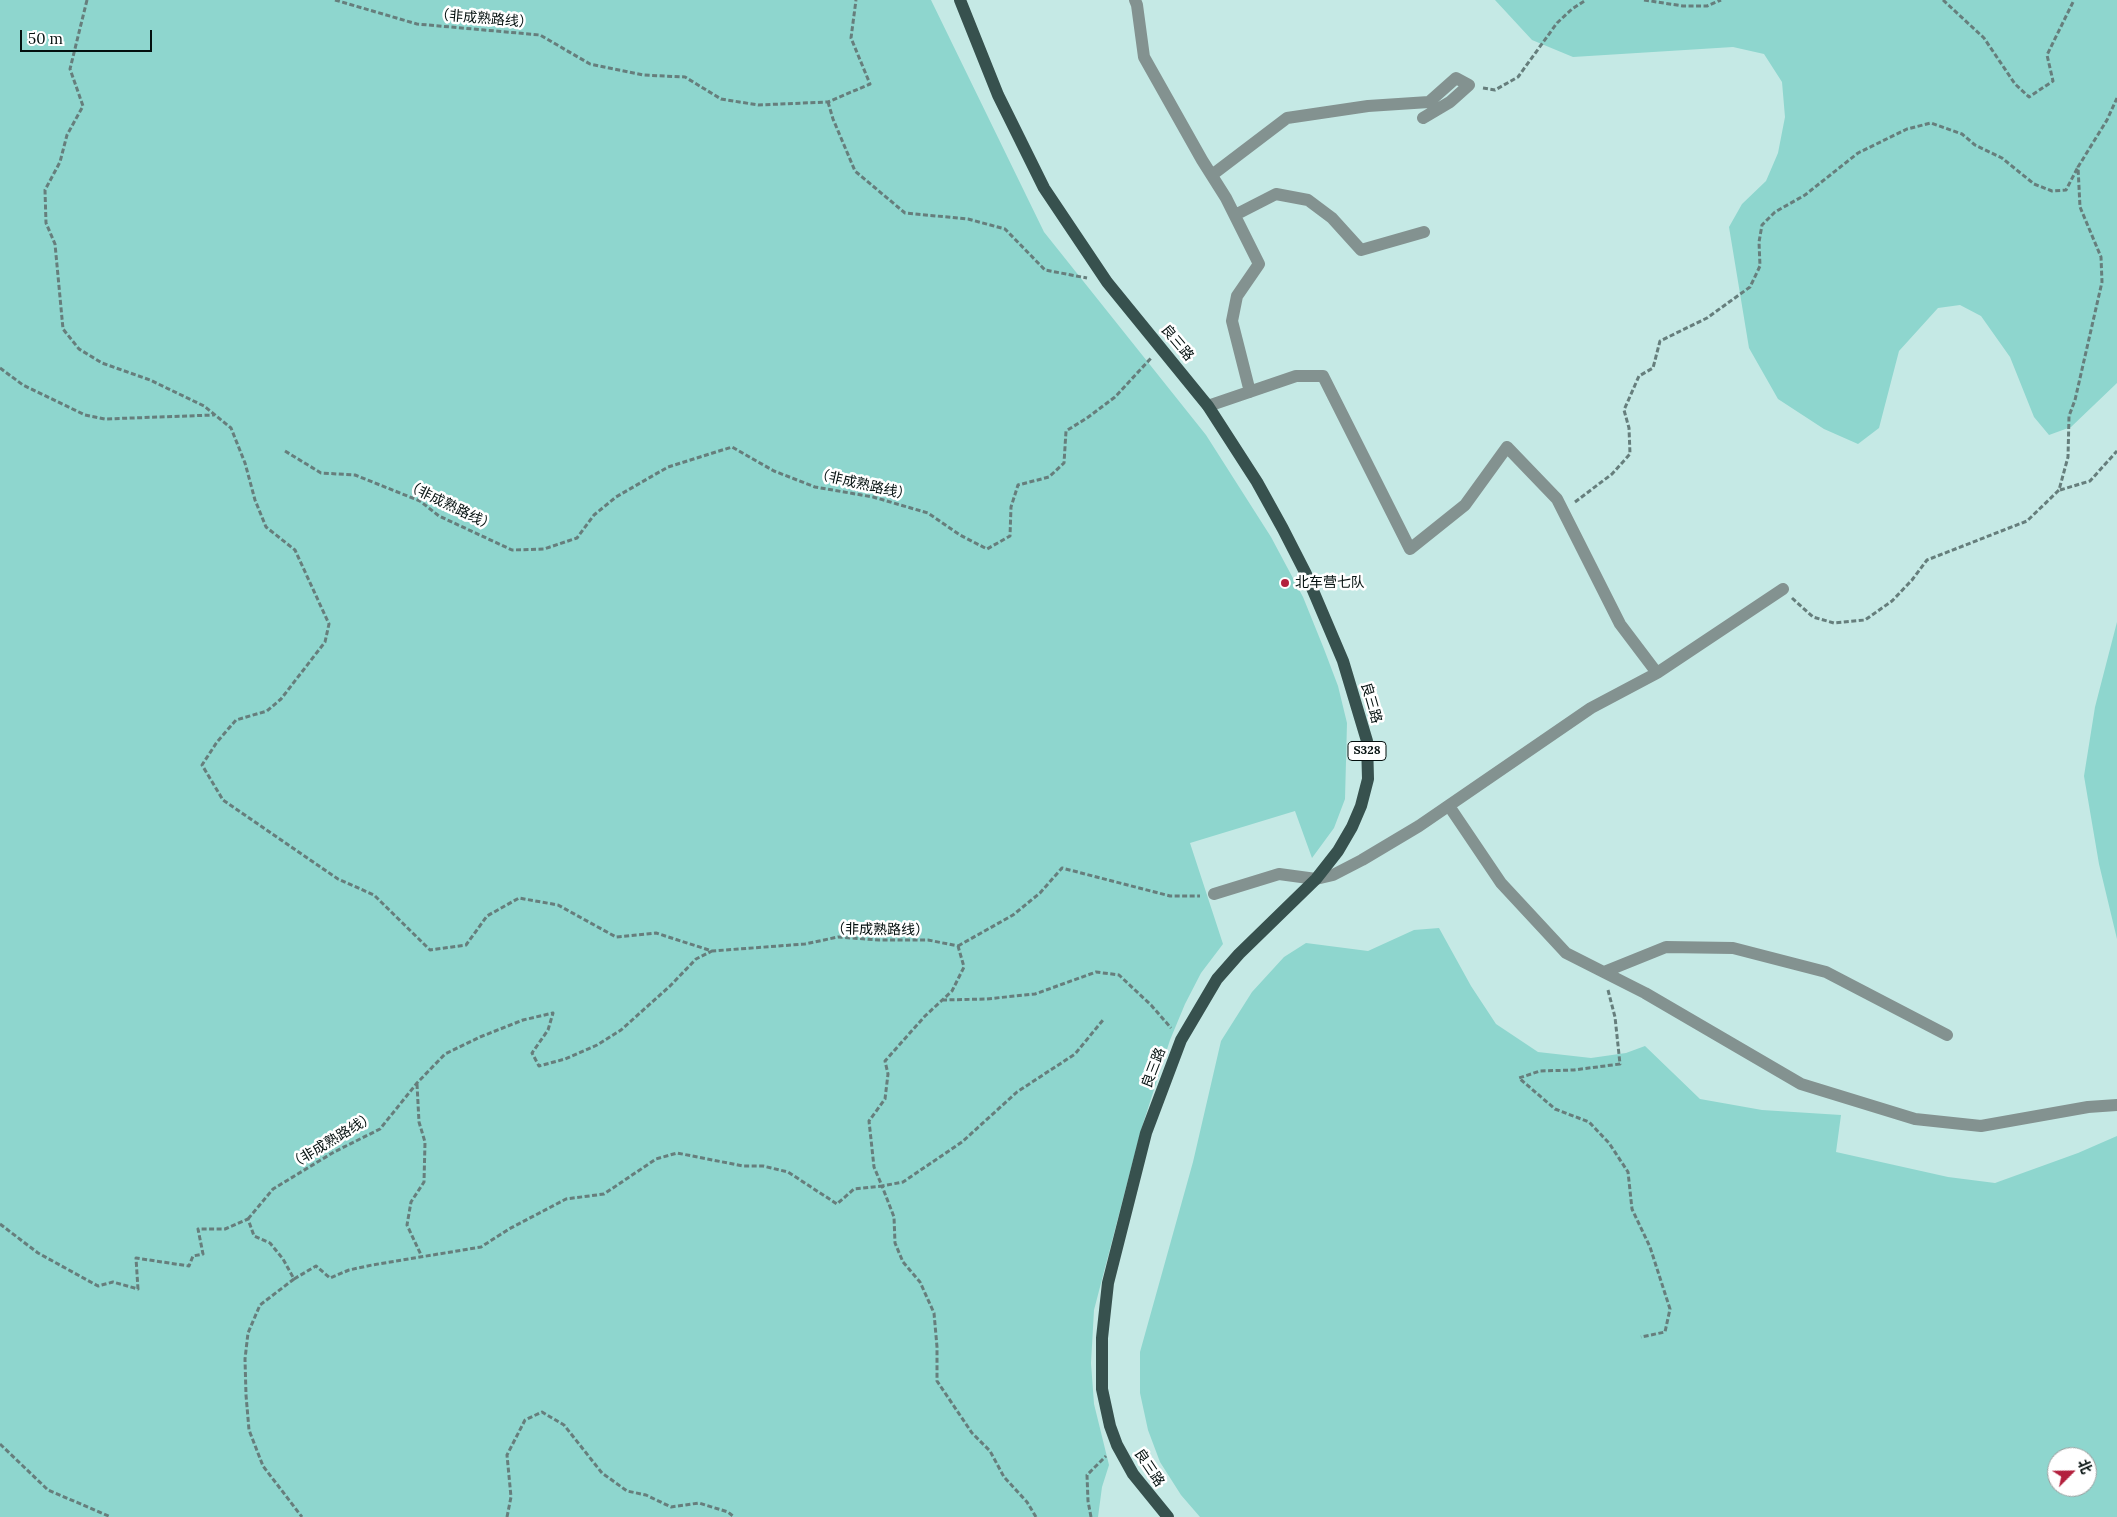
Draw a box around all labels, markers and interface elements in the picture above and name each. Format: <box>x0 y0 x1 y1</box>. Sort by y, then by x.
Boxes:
street label: （非成熟路线） <box>434 6 534 32</box>
scale bar <box>22 20 155 52</box>
text: 50 m <box>28 29 63 48</box>
street label: 良三路 <box>1157 322 1197 364</box>
street label: （非成熟路线） <box>813 466 913 504</box>
street label: （非成熟路线） <box>402 477 498 535</box>
place label: 北车营七队 <box>1295 575 1365 591</box>
marker: 北车营七队 <box>1279 577 1291 589</box>
street label: 良三路 <box>1357 680 1385 726</box>
road number: S328 <box>1348 741 1386 760</box>
street label: （非成熟路线） <box>831 921 929 939</box>
street label: 良三路 <box>1139 1045 1169 1091</box>
street label: （非成熟路线） <box>286 1109 378 1173</box>
street label: 良三路 <box>1130 1446 1168 1490</box>
north arrow <box>2047 1447 2097 1497</box>
text: 北 <box>2074 1457 2096 1476</box>

